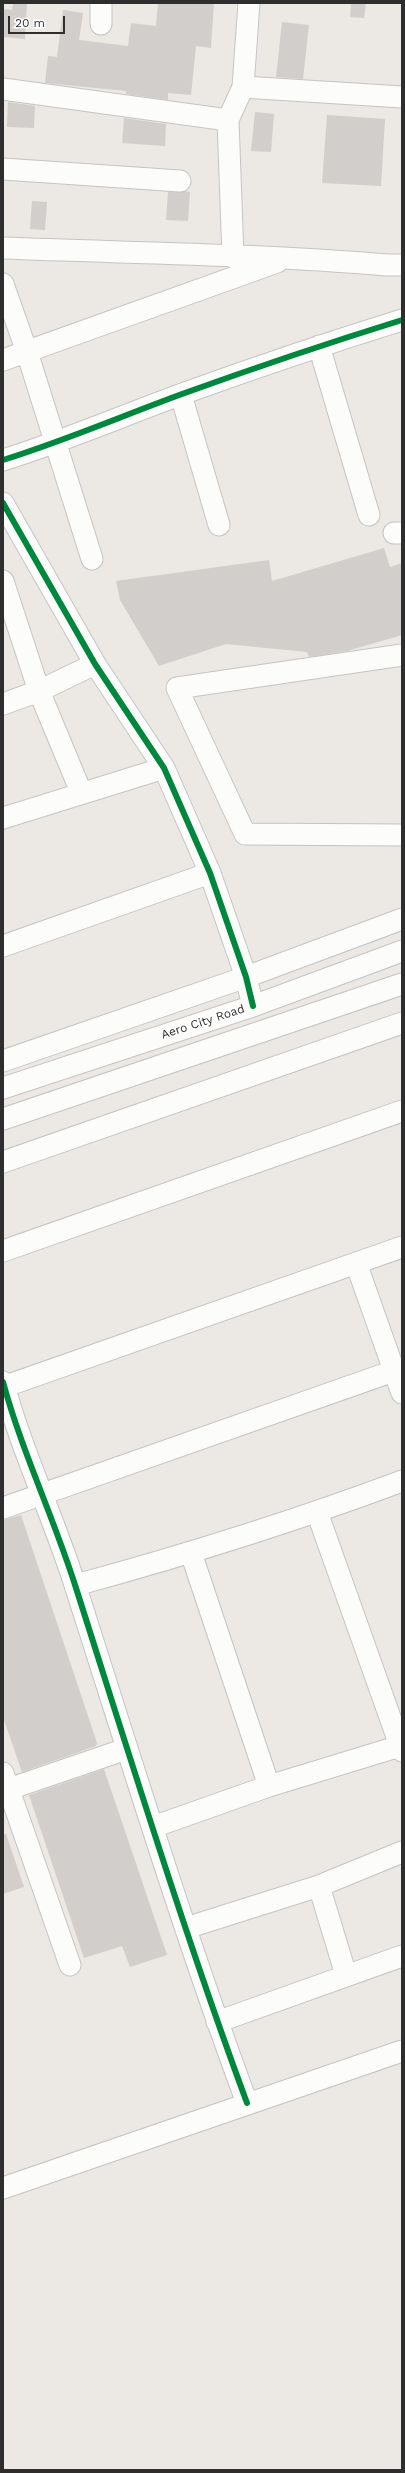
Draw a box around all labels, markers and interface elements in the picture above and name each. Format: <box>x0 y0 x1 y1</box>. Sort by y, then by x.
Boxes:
scale bar <box>10 8 67 34</box>
text: 20 m <box>15 16 45 30</box>
street label: Aero City Road <box>160 1002 246 1042</box>

